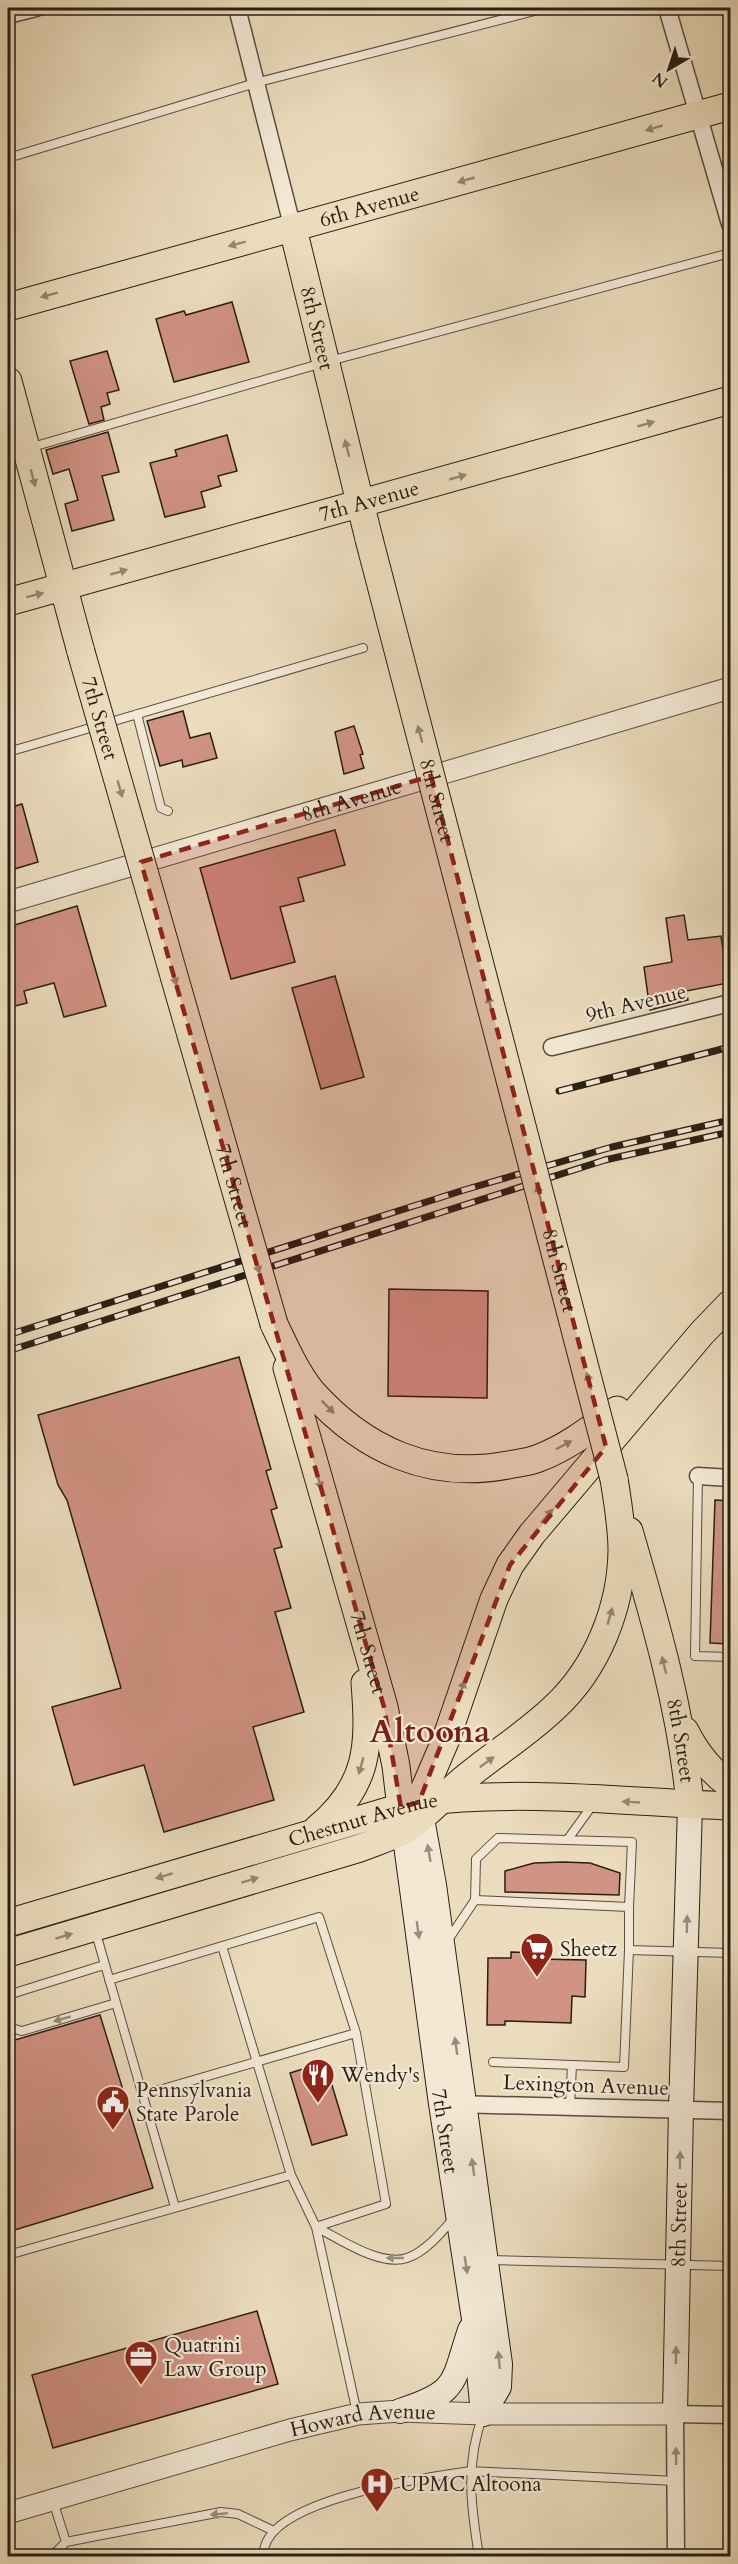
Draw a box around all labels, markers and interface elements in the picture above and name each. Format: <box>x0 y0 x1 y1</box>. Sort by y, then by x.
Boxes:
north arrow <box>639 39 699 99</box>
text: N <box>648 67 673 93</box>
one-way arrow <box>645 123 663 133</box>
one-way arrow <box>457 176 475 185</box>
street label: 6th Avenue <box>316 179 423 235</box>
one-way arrow <box>228 240 246 249</box>
street label: 8th Street <box>293 283 341 373</box>
one-way arrow <box>40 291 58 301</box>
one-way arrow <box>637 419 655 428</box>
one-way arrow <box>342 438 351 456</box>
one-way arrow <box>29 469 39 487</box>
one-way arrow <box>449 472 467 481</box>
street label: 7th Avenue <box>316 474 423 529</box>
one-way arrow <box>111 567 129 576</box>
one-way arrow <box>26 589 45 599</box>
street label: 7th Street <box>74 674 125 764</box>
one-way arrow <box>414 725 424 743</box>
street label: 8th Street <box>412 756 461 846</box>
street label: 8th Avenue <box>298 772 405 829</box>
one-way arrow <box>116 780 126 798</box>
one-way arrow <box>170 967 180 986</box>
street label: 9th Avenue <box>583 977 689 1030</box>
one-way arrow <box>485 995 495 1013</box>
street label: 7th Street <box>208 1141 260 1231</box>
one-way arrow <box>534 1184 544 1202</box>
street label: 8th Street <box>534 1226 584 1316</box>
one-way arrow <box>253 1256 263 1274</box>
one-way arrow <box>583 1372 593 1391</box>
one-way arrow <box>321 1400 335 1414</box>
one-way arrow <box>556 1440 573 1450</box>
one-way arrow <box>315 1472 324 1490</box>
one-way arrow <box>540 1509 553 1524</box>
one-way arrow <box>606 1607 616 1625</box>
street label: 7th Street <box>342 1608 394 1698</box>
one-way arrow <box>659 1656 669 1674</box>
one-way arrow <box>458 1680 468 1698</box>
street label: 8th Street <box>659 1696 702 1785</box>
district label: Altoona <box>370 1709 490 1754</box>
one-way arrow <box>480 1756 495 1768</box>
one-way arrow <box>356 1757 365 1775</box>
street label: Chestnut Avenue <box>285 1786 439 1855</box>
one-way arrow <box>622 1797 641 1806</box>
one-way arrow <box>424 1843 433 1862</box>
one-way arrow <box>155 1872 173 1881</box>
one-way arrow <box>242 1875 260 1884</box>
one-way arrow <box>683 1914 692 1933</box>
one-way arrow <box>413 1920 422 1939</box>
one-way arrow <box>55 1931 73 1940</box>
supermarket icon: Sheetz <box>519 1931 555 1978</box>
place label: Sheetz <box>560 1935 618 1964</box>
one-way arrow <box>53 2015 71 2024</box>
one-way arrow <box>451 2036 460 2055</box>
restaurant icon: Wendy's <box>300 2057 336 2104</box>
place label: Wendy's <box>340 2061 420 2090</box>
street label: Lexington Avenue <box>503 2068 669 2103</box>
place label: Pennsylvania State Parole <box>136 2076 252 2129</box>
public building icon: Pennsylvania State Parole <box>95 2084 131 2131</box>
street label: 7th Street <box>424 2087 466 2176</box>
one-way arrow <box>675 2151 684 2170</box>
one-way arrow <box>468 2157 477 2176</box>
street label: 8th Street <box>664 2182 695 2268</box>
one-way arrow <box>385 2253 404 2263</box>
one-way arrow <box>461 2256 470 2275</box>
place label: Quatrini Law Group <box>164 2331 267 2384</box>
office icon: Quatrini Law Group <box>123 2339 159 2386</box>
one-way arrow <box>671 2346 681 2365</box>
one-way arrow <box>494 2350 504 2369</box>
street label: Howard Avenue <box>287 2397 436 2445</box>
one-way arrow <box>671 2447 681 2466</box>
hospital icon: UPMC Altoona <box>359 2466 395 2513</box>
place label: UPMC Altoona <box>400 2470 542 2499</box>
one-way arrow <box>210 2509 229 2519</box>

